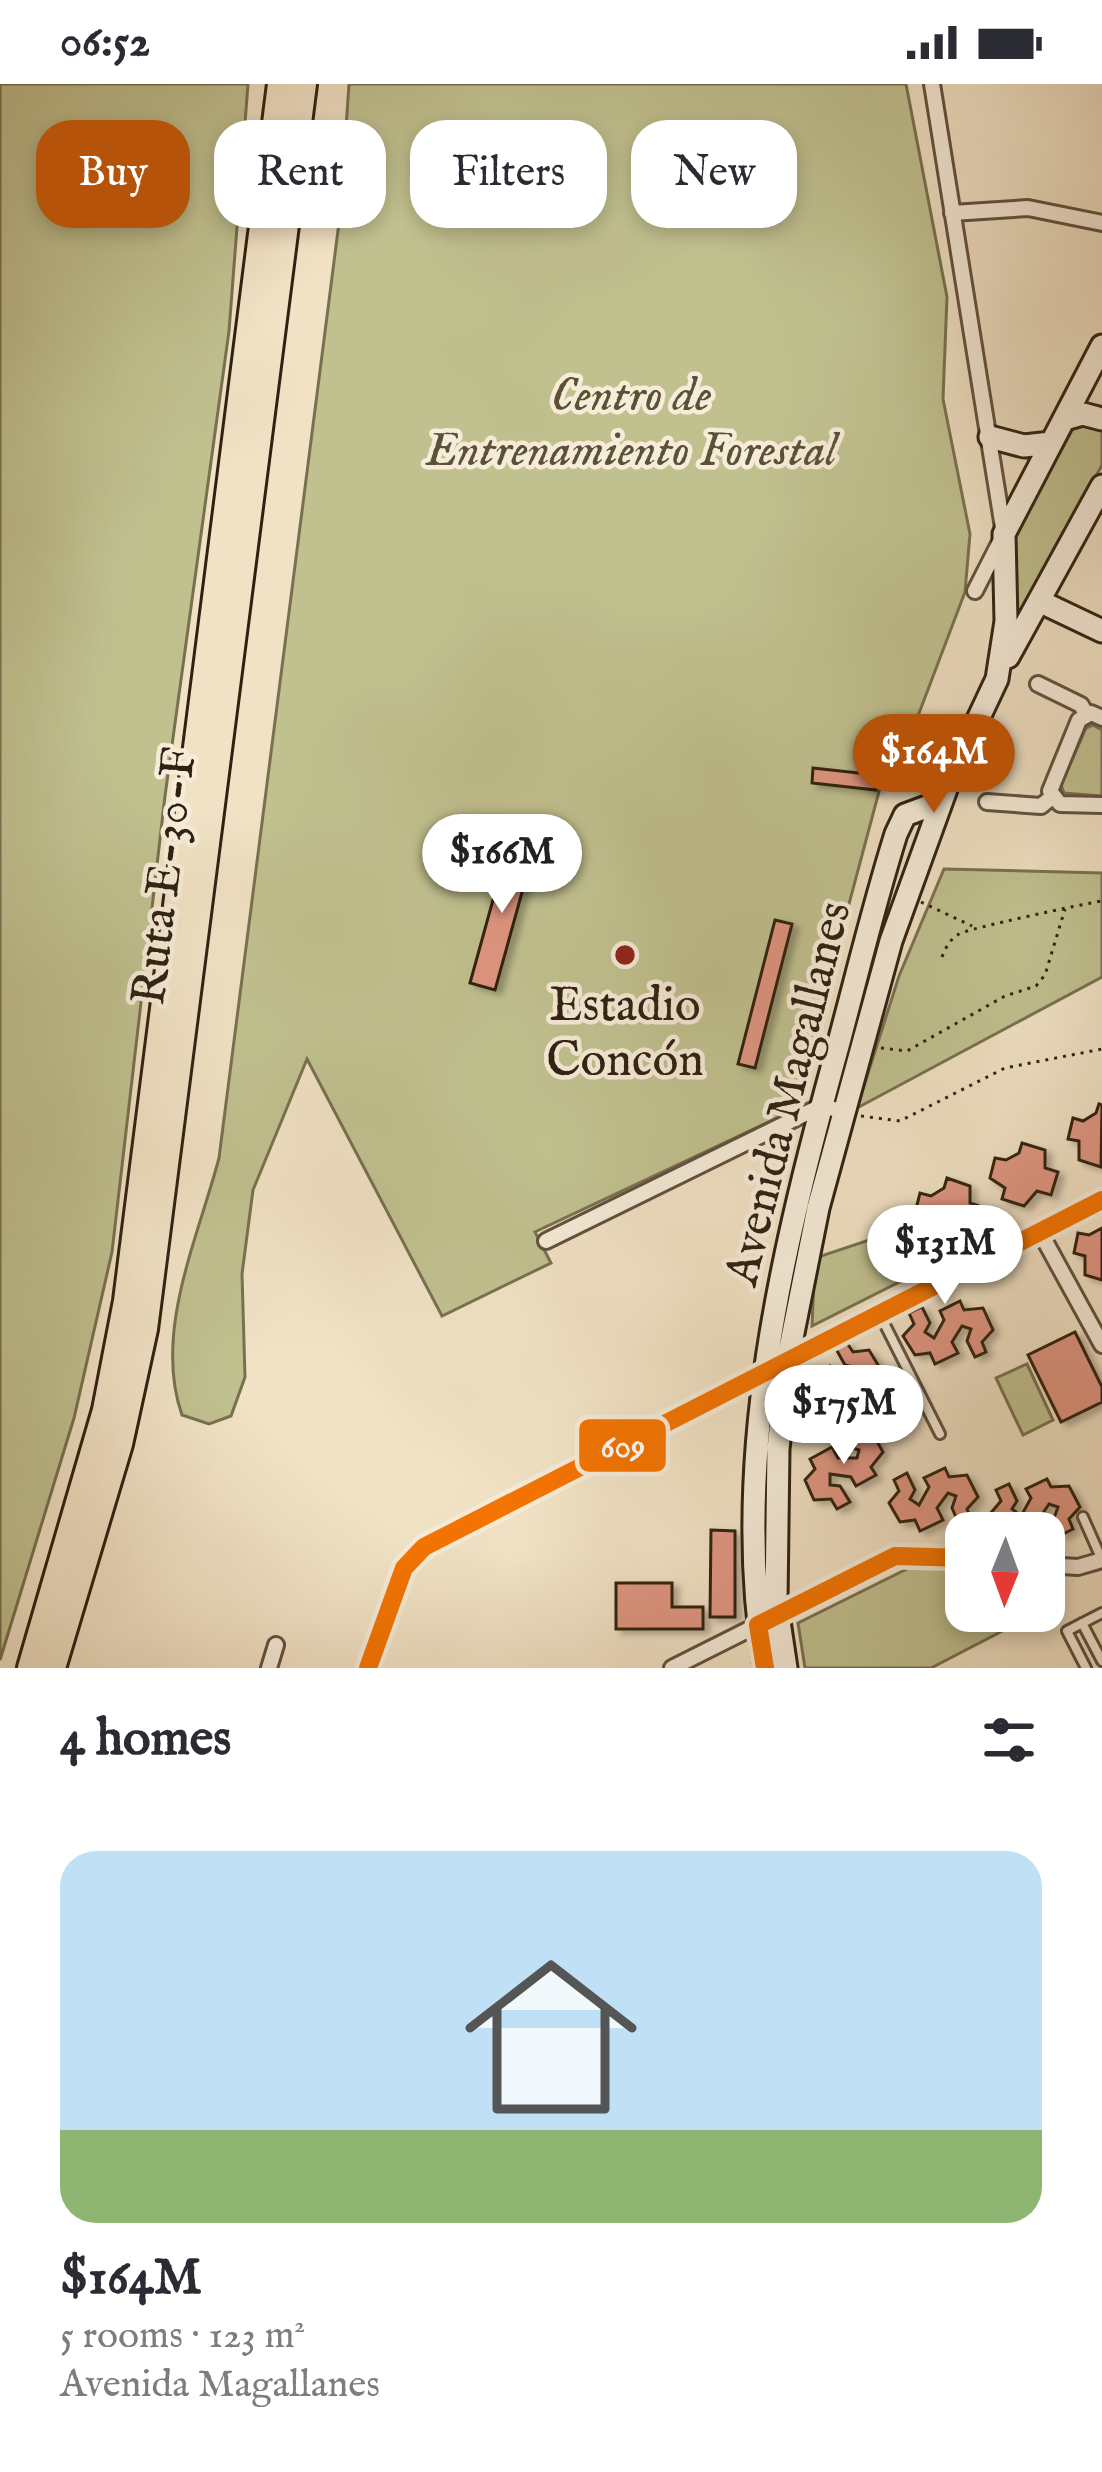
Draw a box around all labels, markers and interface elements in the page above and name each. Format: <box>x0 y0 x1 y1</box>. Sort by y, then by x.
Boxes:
text: 06:52 <box>60 14 150 71</box>
chip: Buy <box>36 120 190 228</box>
chip: Rent <box>214 120 386 228</box>
chip: Filters <box>410 120 607 228</box>
chip: New <box>631 120 797 228</box>
park label: Centro de Entrenamiento Forestal <box>424 367 841 482</box>
pin: $164M <box>850 714 1018 816</box>
text: $164M <box>880 728 988 777</box>
street label: Ruta E-30-F <box>120 744 212 1009</box>
pin: $166M <box>418 814 586 916</box>
text: $166M <box>449 828 555 877</box>
street label: Avenida Magallanes <box>713 896 867 1293</box>
marker: Estadio Concón <box>612 942 638 968</box>
place label: Estadio Concón <box>546 977 704 1092</box>
pin: $131M <box>861 1205 1029 1307</box>
text: $131M <box>894 1219 996 1268</box>
pin: $175M <box>760 1365 928 1467</box>
text: $175M <box>791 1379 897 1428</box>
line badge: 609 <box>577 1417 668 1474</box>
text: 609 <box>601 1427 645 1469</box>
north arrow <box>945 1512 1065 1632</box>
map controls <box>945 1512 1065 1632</box>
icon: filters <box>976 1707 1042 1773</box>
text: 4 homes <box>60 1708 231 1773</box>
icon: home <box>443 1929 659 2145</box>
text: $164M <box>60 2247 202 2312</box>
text: 5 rooms · 123 m² <box>60 2312 305 2361</box>
text: Avenida Magallanes <box>60 2361 380 2410</box>

